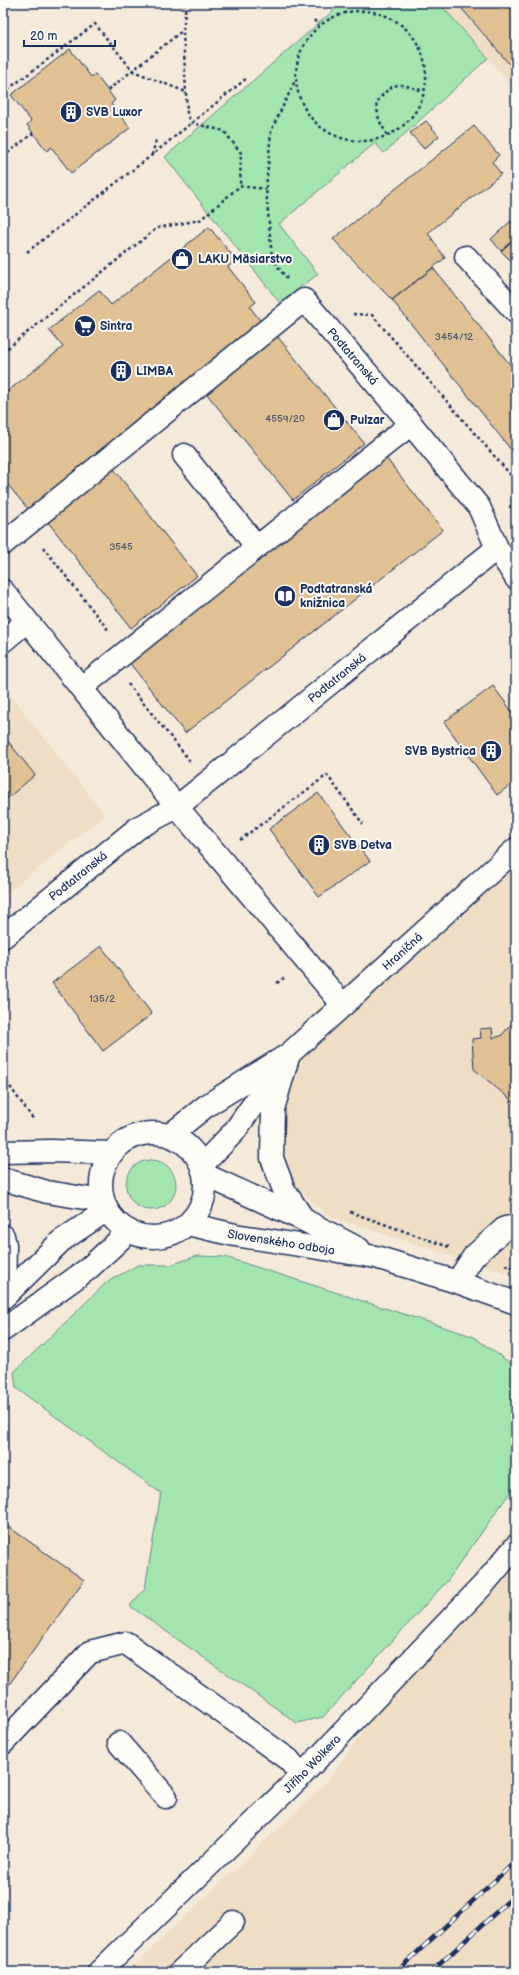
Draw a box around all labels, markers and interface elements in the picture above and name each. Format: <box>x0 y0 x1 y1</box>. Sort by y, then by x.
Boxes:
scale bar <box>24 22 115 48</box>
text: 20 m <box>30 29 57 44</box>
building icon: SVB Luxor <box>58 99 84 125</box>
place label: SVB Luxor <box>86 105 143 120</box>
shop icon: LAKU Mäsiarstvo <box>169 246 195 272</box>
place label: LAKU Mäsiarstvo <box>198 252 292 267</box>
supermarket icon: Sintra <box>72 313 98 339</box>
place label: Sintra <box>100 319 132 334</box>
street label: Podtatranská <box>324 325 381 389</box>
house number: 3454/12 <box>435 331 473 343</box>
building icon: LIMBA <box>108 358 134 384</box>
place label: LIMBA <box>136 364 174 379</box>
shop icon: Pulzar <box>321 407 347 433</box>
house number: 4559/20 <box>265 413 305 425</box>
place label: Pulzar <box>350 413 385 428</box>
house number: 3545 <box>109 541 133 553</box>
place label: Podtatranská knižnica <box>300 582 373 611</box>
library icon: Podtatranská knižnica <box>272 583 298 609</box>
street label: Podtatranská <box>305 650 370 706</box>
building icon: SVB Bystrica <box>478 738 504 764</box>
place label: SVB Bystrica <box>405 744 476 759</box>
building icon: SVB Detva <box>306 832 332 858</box>
place label: SVB Detva <box>334 838 392 853</box>
street label: Podtatranská <box>46 848 111 904</box>
street label: Hraničná <box>379 930 426 974</box>
house number: 135/2 <box>89 993 115 1005</box>
street label: Slovenského odboja <box>226 1226 336 1259</box>
street label: Jiřího Wolkera <box>281 1732 345 1797</box>

